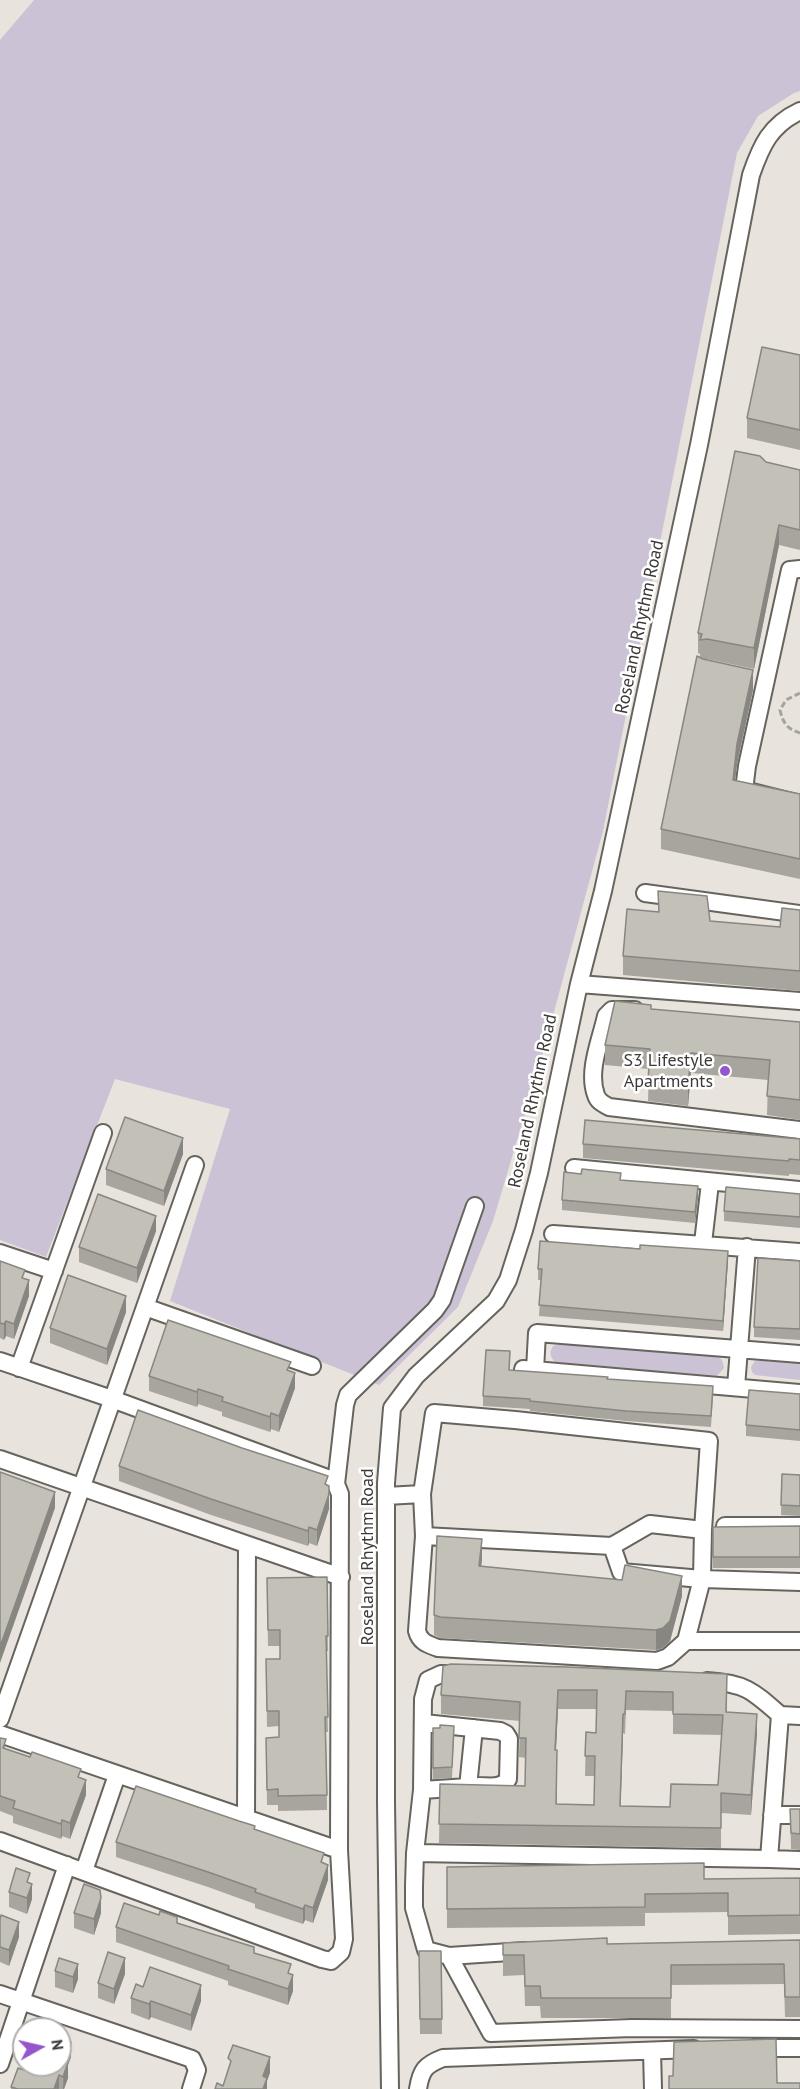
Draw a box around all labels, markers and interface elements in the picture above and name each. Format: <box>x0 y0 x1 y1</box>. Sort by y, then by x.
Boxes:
street label: Roseland Rhythm Road <box>611 538 669 716</box>
street label: Roseland Rhythm Road <box>504 1012 562 1190</box>
place label: S3 Lifestyle Apartments <box>624 1050 713 1092</box>
marker: S3 Lifestyle Apartments <box>718 1064 732 1078</box>
street label: Roseland Rhythm Road <box>357 1468 379 1646</box>
north arrow <box>12 2017 72 2077</box>
text: N <box>47 2038 68 2051</box>

